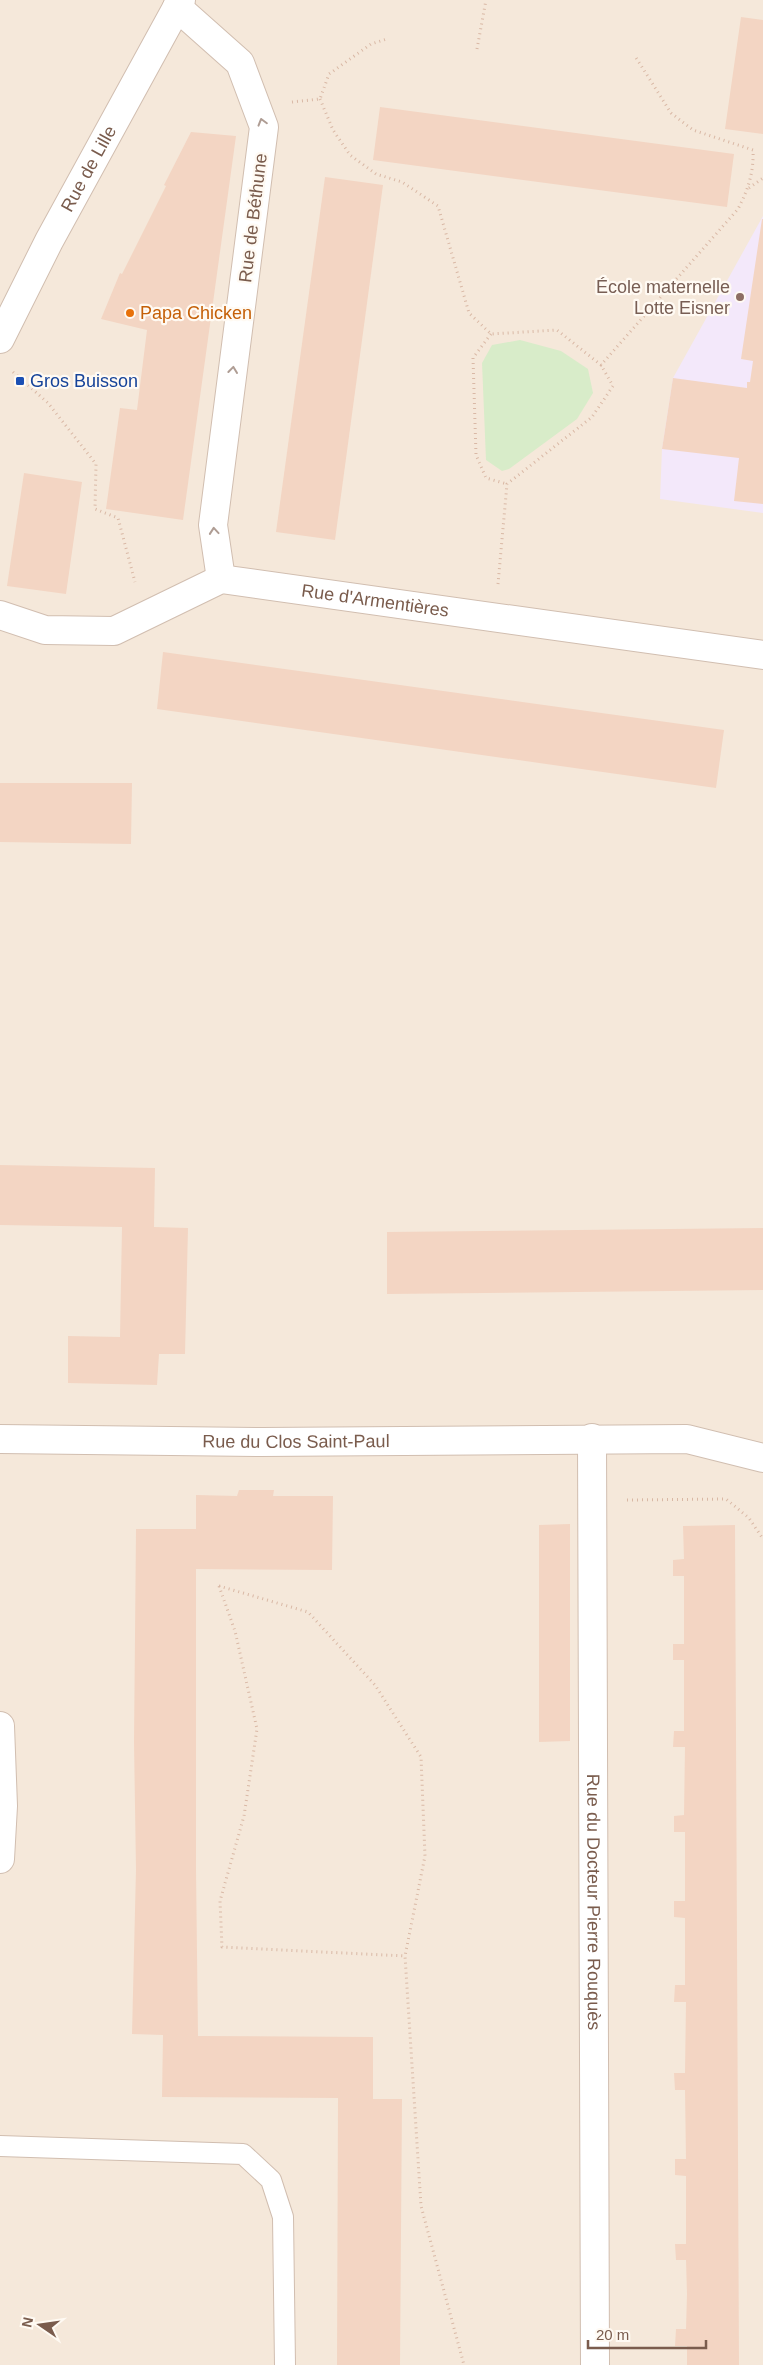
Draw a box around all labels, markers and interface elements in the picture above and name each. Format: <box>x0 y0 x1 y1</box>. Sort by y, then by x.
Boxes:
one-way arrow <box>257 118 267 127</box>
street label: Rue de Lille <box>57 122 120 215</box>
street label: Rue de Béthune <box>235 152 271 284</box>
place label: École maternelle Lotte Eisner <box>596 277 730 318</box>
marker: École maternelle Lotte Eisner <box>734 291 746 303</box>
place label: Papa Chicken <box>140 303 252 323</box>
marker: Papa Chicken <box>124 307 136 319</box>
one-way arrow <box>227 365 238 373</box>
place label: Gros Buisson <box>30 371 138 391</box>
marker: Gros Buisson <box>14 375 26 387</box>
one-way arrow <box>209 526 220 534</box>
street label: Rue d'Armentières <box>300 580 450 621</box>
street label: Rue du Clos Saint-Paul <box>202 1431 390 1452</box>
street label: Rue du Docteur Pierre Rouquès <box>583 1774 604 2030</box>
north arrow <box>15 2300 65 2350</box>
text: N <box>18 2315 36 2329</box>
scale bar <box>588 2318 706 2350</box>
text: 20 m <box>596 2326 629 2343</box>

